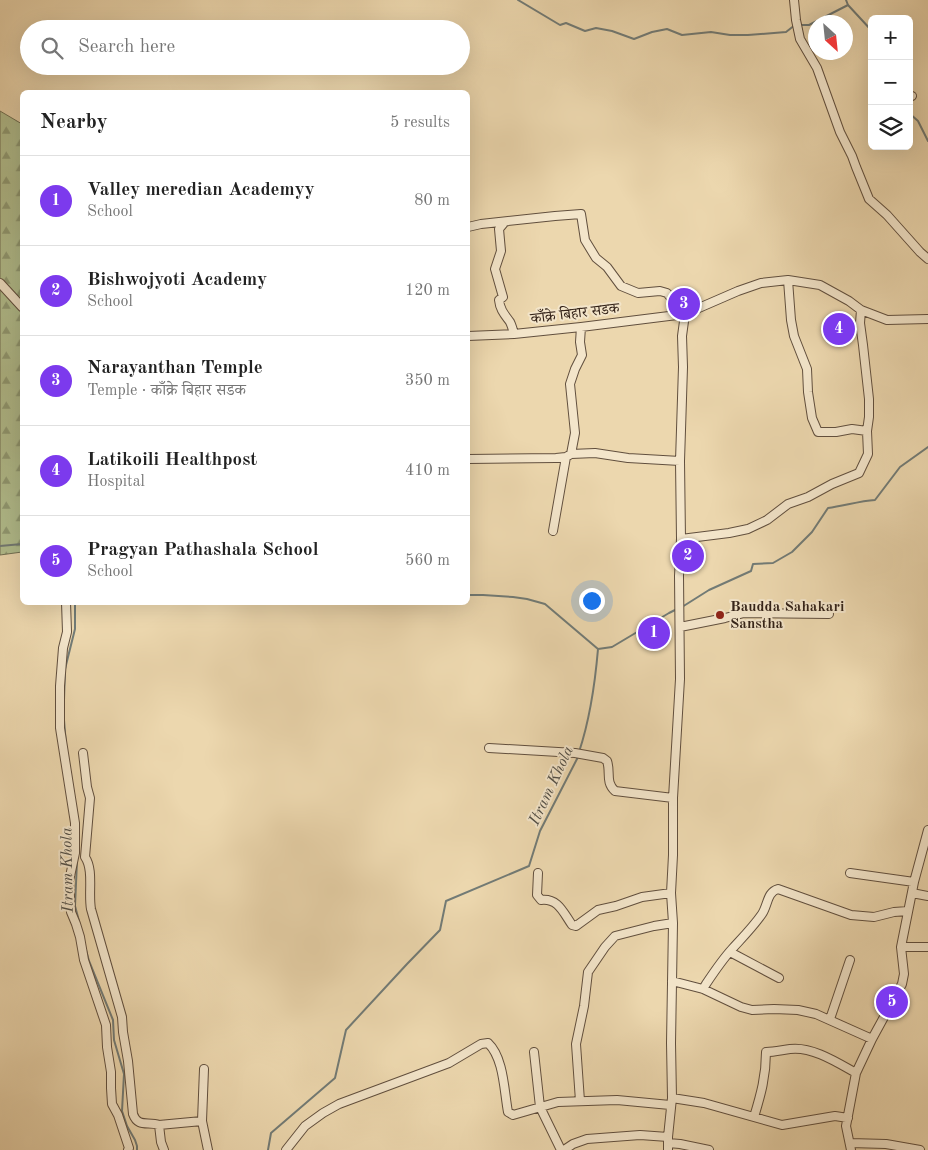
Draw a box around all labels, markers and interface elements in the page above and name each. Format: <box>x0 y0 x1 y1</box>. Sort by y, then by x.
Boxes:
north arrow <box>808 15 853 60</box>
map controls <box>868 15 913 150</box>
button: + <box>868 15 913 60</box>
search box <box>20 20 470 75</box>
icon: search <box>38 34 66 62</box>
text: Search here <box>78 38 175 57</box>
button: − <box>868 60 913 105</box>
button: layers <box>868 105 913 150</box>
text: Nearby <box>40 112 108 133</box>
text: 5 results <box>390 115 450 131</box>
text: Valley meredian Academyy <box>87 181 315 200</box>
text: 1 <box>51 193 61 209</box>
text: 80 m <box>414 193 450 209</box>
text: School <box>87 204 133 220</box>
text: Bishwojyoti Academy <box>87 271 267 290</box>
text: 2 <box>51 283 61 299</box>
text: 120 m <box>405 283 450 299</box>
pin: 3 <box>668 285 700 323</box>
text: School <box>87 294 133 310</box>
street label: काँक्रे बिहार सडक <box>529 298 622 327</box>
pin: 4 <box>823 310 855 348</box>
text: Narayanthan Temple <box>87 359 263 378</box>
text: 3 <box>51 373 61 389</box>
text: 350 m <box>405 373 450 389</box>
text: Temple · काँक्रे बिहार सडक <box>87 383 246 399</box>
text: Latikoili Healthpost <box>87 451 257 470</box>
text: 4 <box>51 463 61 479</box>
text: 410 m <box>405 463 450 479</box>
text: Hospital <box>87 474 145 490</box>
pin: 2 <box>672 537 704 575</box>
text: Pragyan Pathashala School <box>87 541 319 560</box>
text: 5 <box>51 553 61 569</box>
text: 560 m <box>405 553 450 569</box>
text: School <box>87 564 133 580</box>
your location <box>579 588 605 614</box>
place label: Baudda Sahakari Sanstha <box>730 600 844 632</box>
marker: Baudda Sahakari Sanstha <box>714 609 726 621</box>
pin: 1 <box>638 614 670 652</box>
water label: Itram Khola <box>526 743 577 829</box>
water label: Itram Khola <box>59 827 77 914</box>
pin: 5 <box>876 983 908 1021</box>

